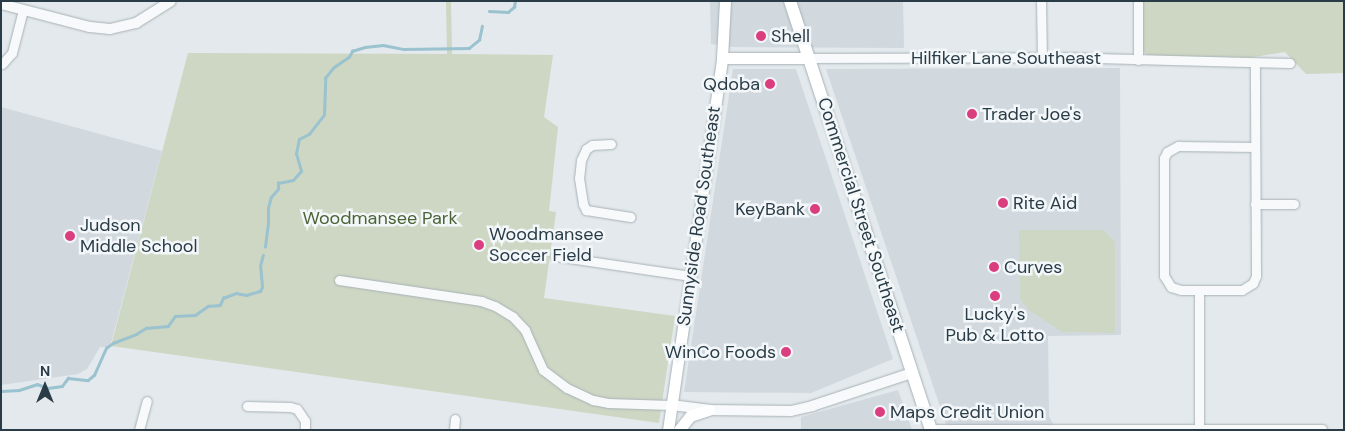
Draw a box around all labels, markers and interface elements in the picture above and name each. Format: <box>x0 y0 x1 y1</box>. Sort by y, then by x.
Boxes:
place label: Shell <box>771 25 810 47</box>
marker: Shell <box>755 30 767 42</box>
street label: Hilfiker Lane Southeast <box>911 47 1101 69</box>
place label: Qdoba <box>703 73 760 95</box>
marker: Qdoba <box>764 78 776 90</box>
street label: Commercial Street Southeast <box>813 95 909 335</box>
place label: Trader Joe's <box>982 103 1082 125</box>
street label: Sunnyside Road Southeast <box>673 105 725 327</box>
marker: Trader Joe's <box>966 108 978 120</box>
place label: Rite Aid <box>1013 192 1077 214</box>
marker: Rite Aid <box>997 197 1009 209</box>
place label: KeyBank <box>735 198 805 220</box>
marker: KeyBank <box>809 203 821 215</box>
park label: Woodmansee Park <box>302 207 458 229</box>
place label: Judson Middle School <box>80 215 198 258</box>
place label: Woodmansee Soccer Field <box>489 224 604 266</box>
marker: Judson Middle School <box>64 230 76 242</box>
marker: Woodmansee Soccer Field <box>473 239 485 251</box>
place label: Curves <box>1004 256 1062 278</box>
marker: Curves <box>988 261 1000 273</box>
marker: Lucky's Pub & Lotto <box>989 290 1001 302</box>
place label: Lucky's Pub & Lotto <box>946 304 1044 346</box>
place label: WinCo Foods <box>665 341 776 363</box>
marker: WinCo Foods <box>780 346 792 358</box>
north arrow <box>20 361 70 411</box>
text: N <box>40 362 50 380</box>
place label: Maps Credit Union <box>890 401 1044 423</box>
marker: Maps Credit Union <box>874 406 886 418</box>

